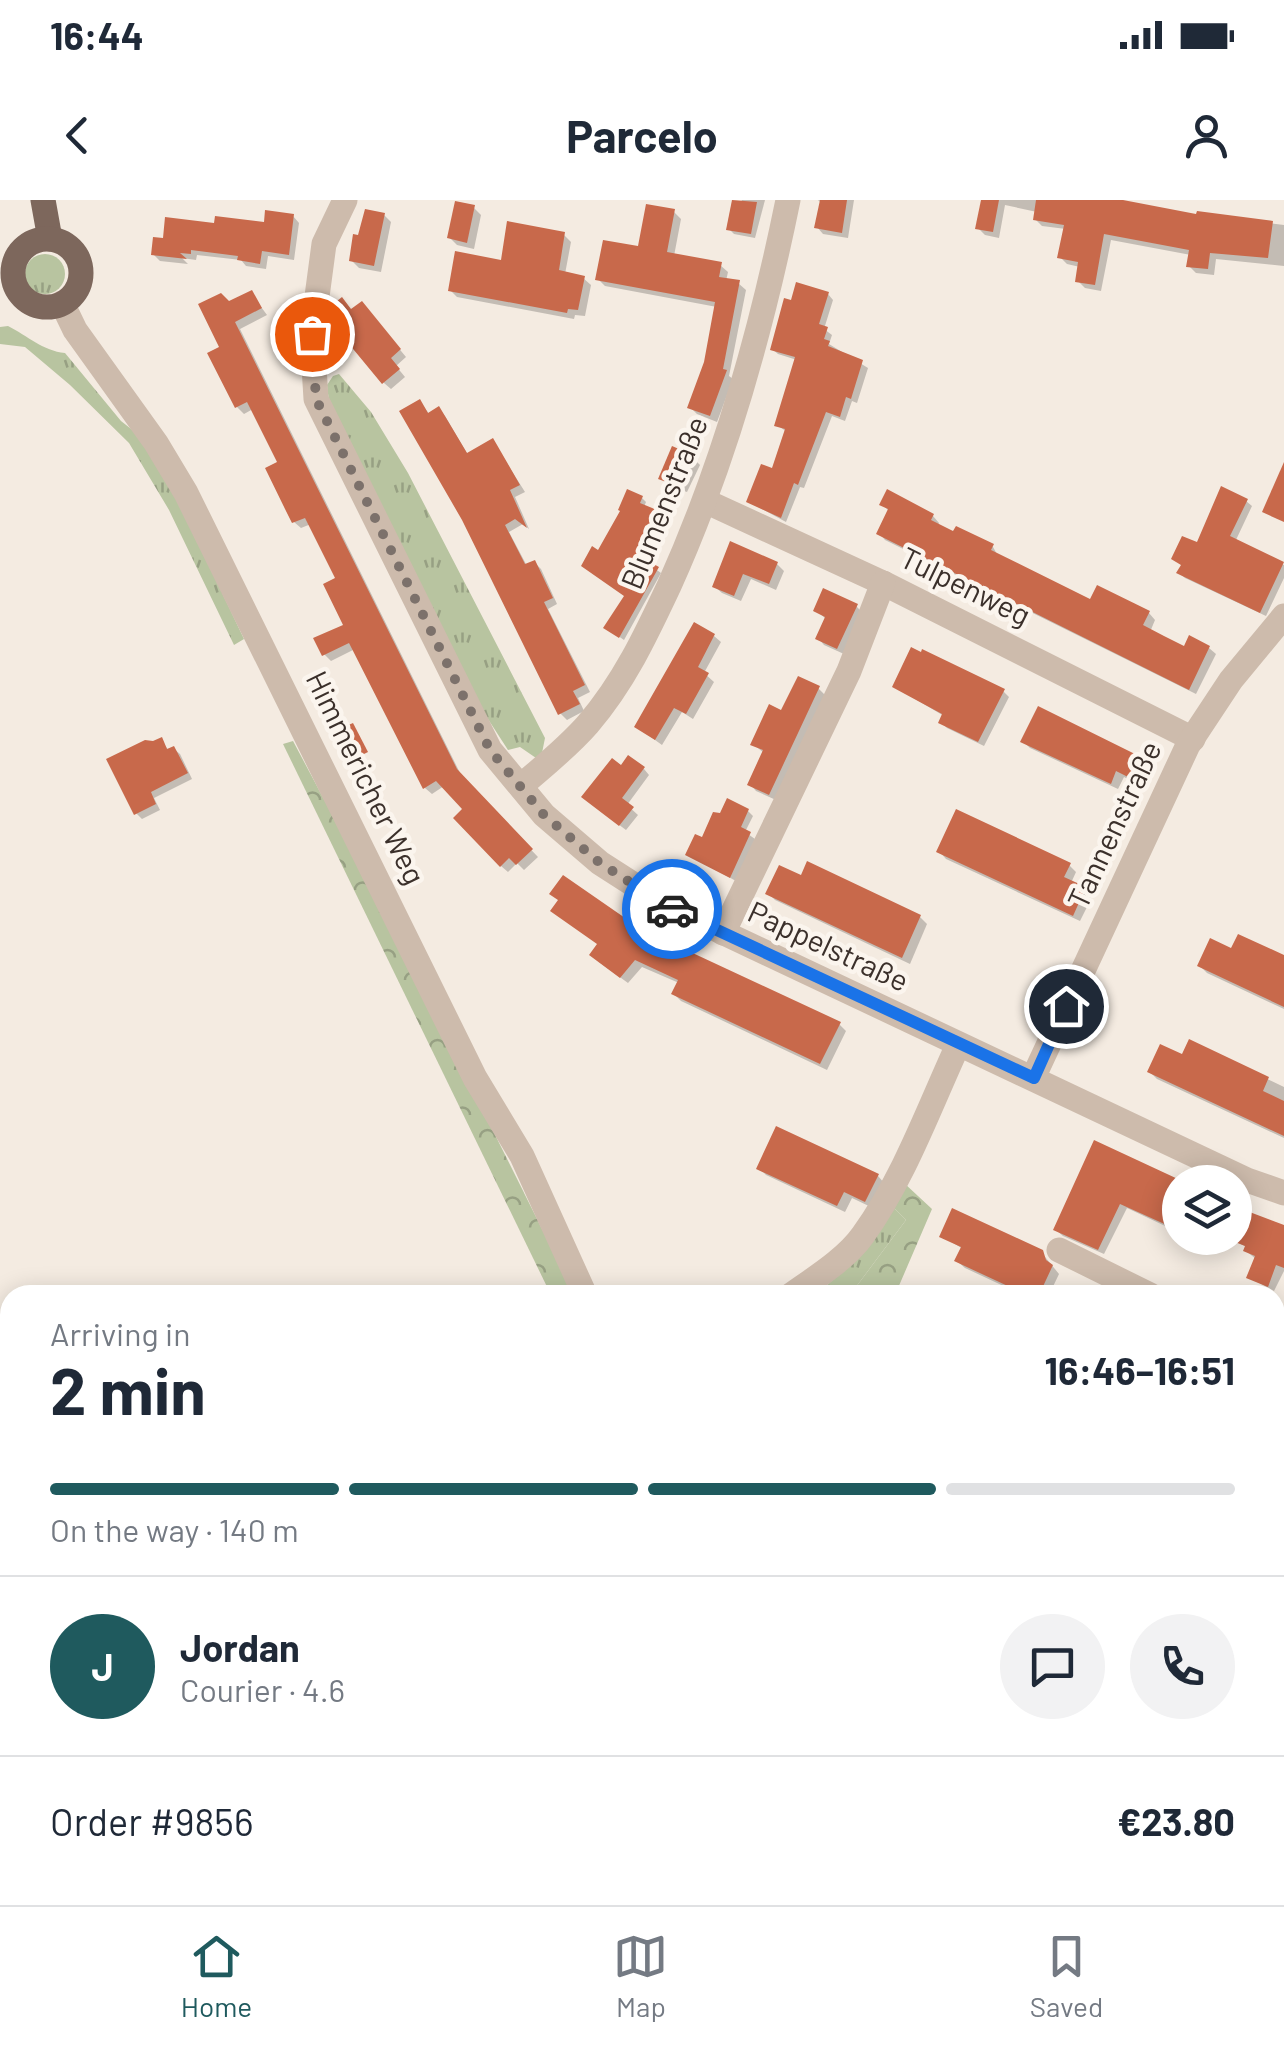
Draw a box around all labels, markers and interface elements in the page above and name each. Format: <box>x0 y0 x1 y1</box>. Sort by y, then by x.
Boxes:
text: 16:44 <box>50 12 144 58</box>
icon: back <box>50 108 105 163</box>
text: Parcelo <box>566 108 718 162</box>
icon: person <box>1179 108 1234 163</box>
pin <box>270 292 355 377</box>
icon: bag <box>285 307 340 362</box>
street label: Blumenstraße <box>612 411 714 594</box>
street label: Tulpenweg <box>895 538 1037 632</box>
street label: Himmericher Weg <box>300 665 434 890</box>
street label: Tannenstraße <box>1059 735 1168 914</box>
courier <box>622 859 722 959</box>
icon: car <box>645 882 700 937</box>
street label: Pappelstraße <box>743 892 915 998</box>
pin <box>1024 964 1109 1049</box>
icon: home <box>1039 979 1094 1034</box>
map controls <box>1162 1165 1252 1255</box>
button: layers <box>1162 1165 1252 1255</box>
text: Arriving in <box>50 1314 190 1352</box>
text: 16:46–16:51 <box>1045 1347 1235 1393</box>
text: 2 min <box>50 1350 206 1428</box>
text: On the way · 140 m <box>50 1510 299 1548</box>
button: chat <box>1000 1614 1105 1719</box>
button: phone <box>1130 1614 1235 1719</box>
text: Jordan <box>180 1624 300 1670</box>
text: J <box>91 1643 114 1689</box>
text: Courier · 4.6 <box>180 1670 345 1708</box>
text: Order #9856 <box>50 1798 253 1844</box>
text: €23.80 <box>1117 1798 1235 1844</box>
tab: Home <box>181 1929 252 2023</box>
tab: Map <box>613 1929 668 2023</box>
tab: Saved <box>1030 1929 1103 2023</box>

